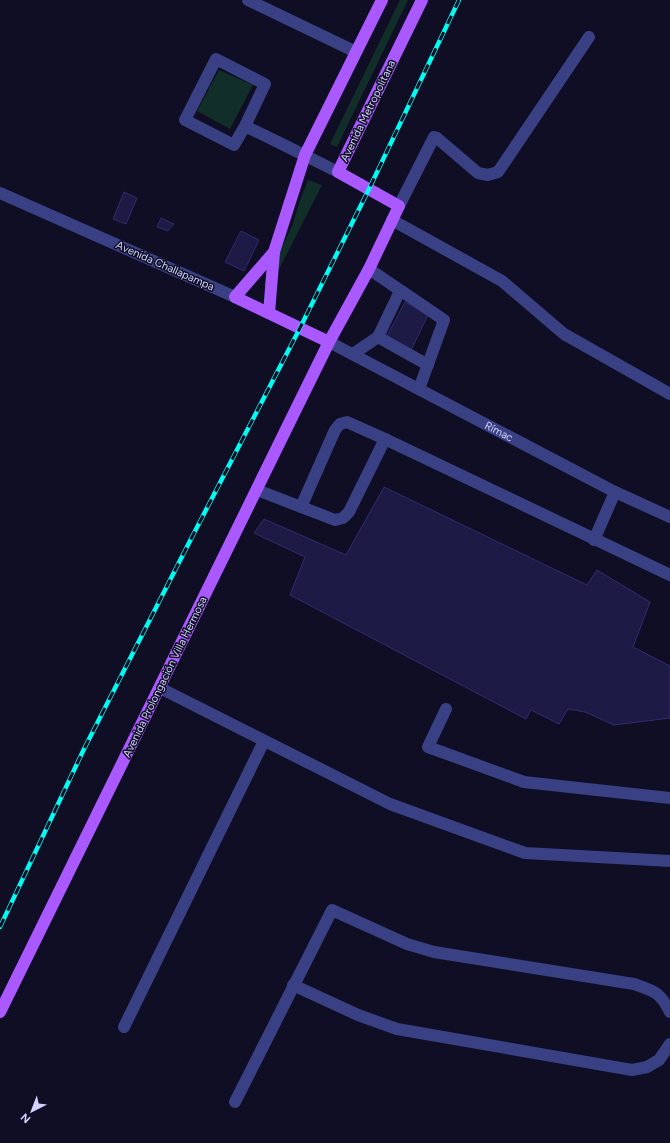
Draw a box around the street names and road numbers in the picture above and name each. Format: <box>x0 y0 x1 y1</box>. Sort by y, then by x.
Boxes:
street label: Avenida Metropolitana <box>338 58 398 164</box>
street label: Avenida Challapampa <box>114 238 216 294</box>
street label: Rímac <box>483 418 516 444</box>
street label: Avenida Prolongación Villa Hermosa <box>120 594 210 760</box>

